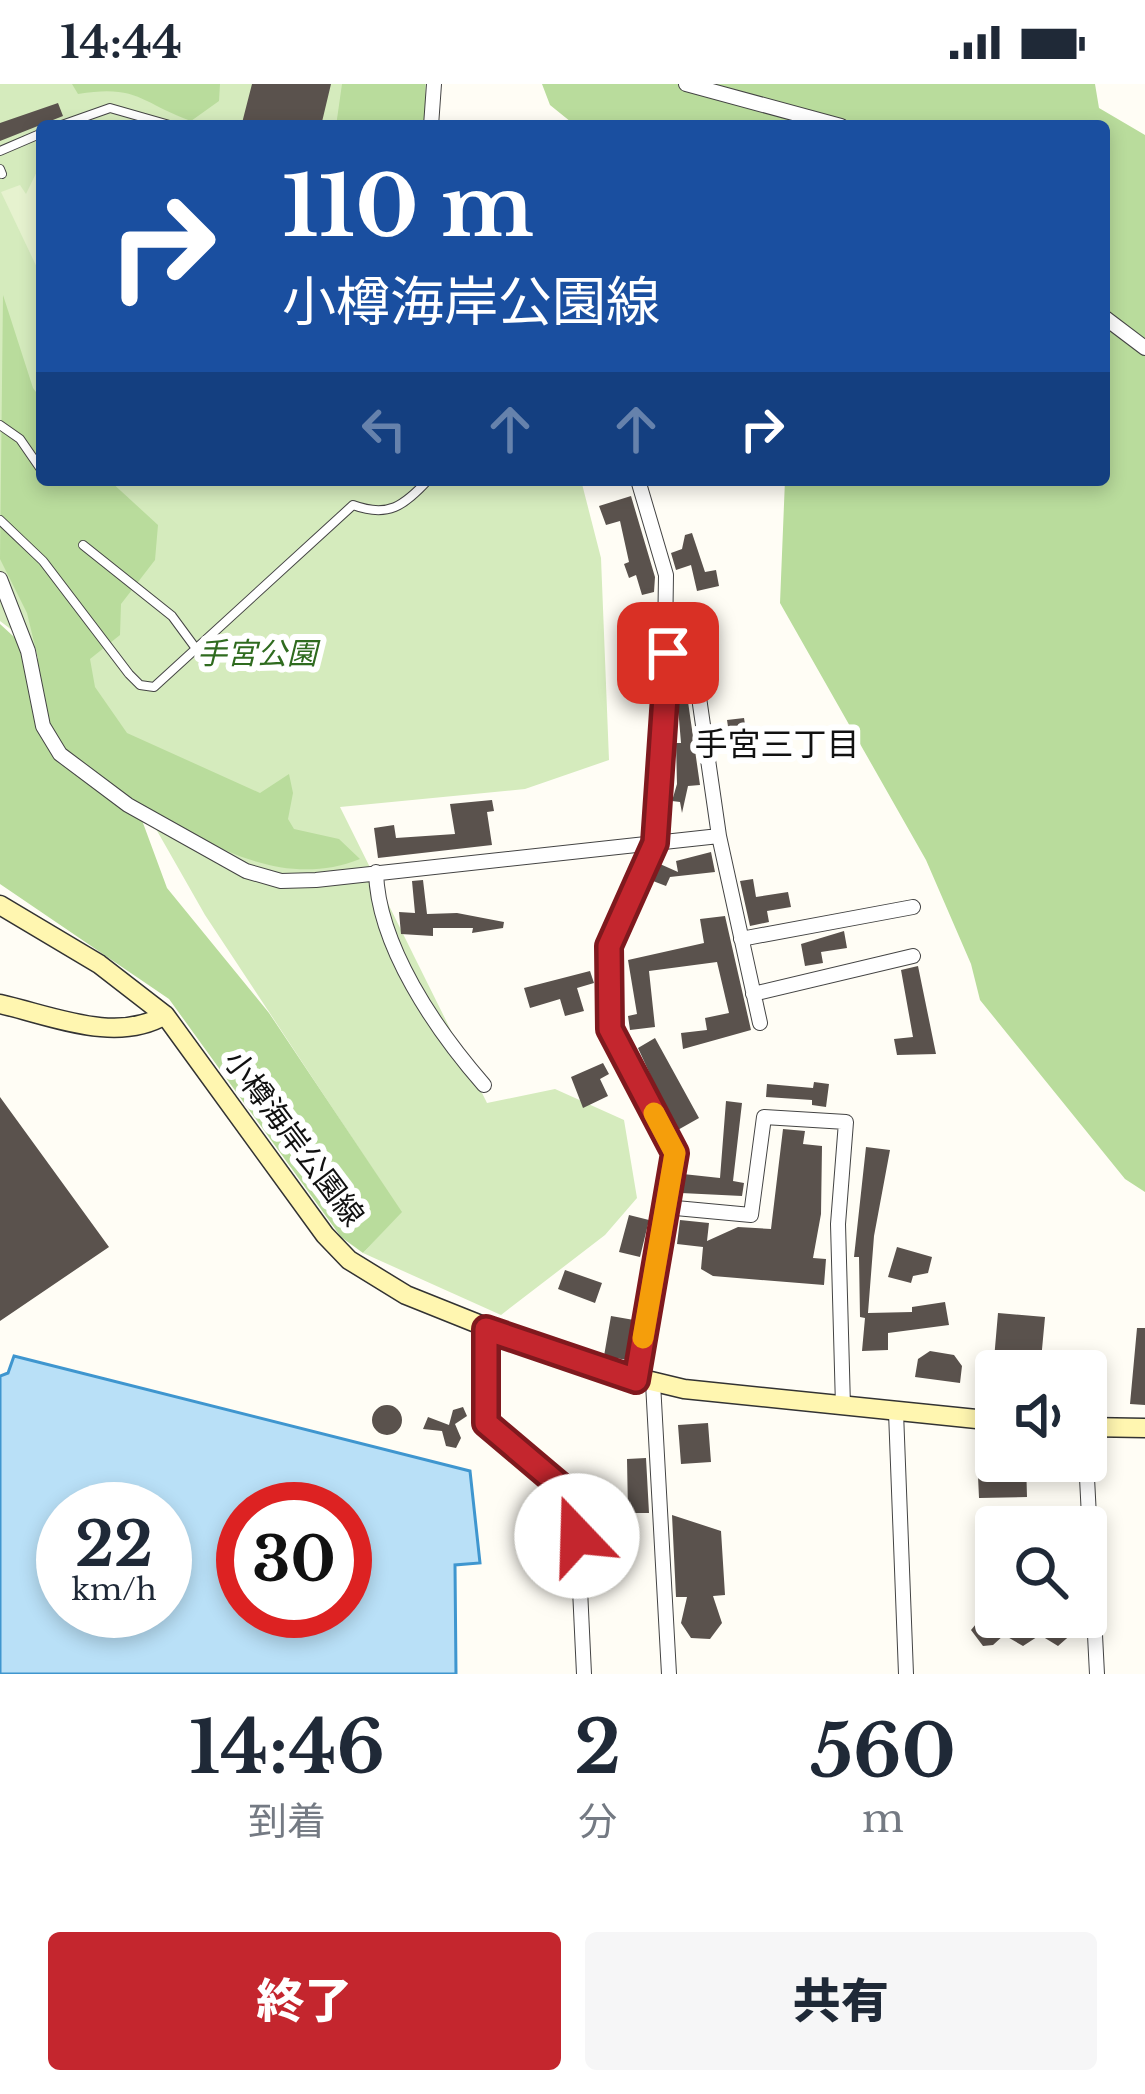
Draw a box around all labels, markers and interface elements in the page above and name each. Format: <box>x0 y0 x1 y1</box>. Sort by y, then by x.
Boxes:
text: 14:44 <box>60 14 182 70</box>
text: 110 m <box>282 155 534 259</box>
icon: right <box>84 168 240 324</box>
text: 小樽海岸公園線 <box>282 269 660 336</box>
icon: left <box>351 396 417 462</box>
icon: ahead <box>477 396 543 462</box>
icon: ahead <box>603 396 669 462</box>
icon: right <box>729 396 795 462</box>
pin <box>617 602 719 704</box>
icon: arrive <box>635 620 701 686</box>
park label: 手宮公園 <box>197 635 321 672</box>
district label: 手宮三丁目 <box>695 724 860 765</box>
street label: 小樽海岸公園線 <box>216 1043 372 1233</box>
map controls <box>975 1350 1107 1638</box>
button: sound <box>975 1350 1107 1482</box>
position arrow <box>514 1473 640 1599</box>
speed limit sign: 30 <box>216 1482 372 1638</box>
button: search <box>975 1506 1107 1638</box>
text: 22 <box>75 1508 153 1582</box>
text: km/h <box>71 1571 157 1608</box>
text: 14:46 <box>189 1703 385 1792</box>
text: 2 <box>574 1703 621 1792</box>
text: 560 <box>810 1707 956 1796</box>
text: m <box>862 1794 904 1843</box>
text: 到着 <box>248 1797 326 1846</box>
text: 分 <box>578 1797 617 1846</box>
button: 終了 <box>48 1932 561 2070</box>
button: 共有 <box>585 1932 1097 2070</box>

